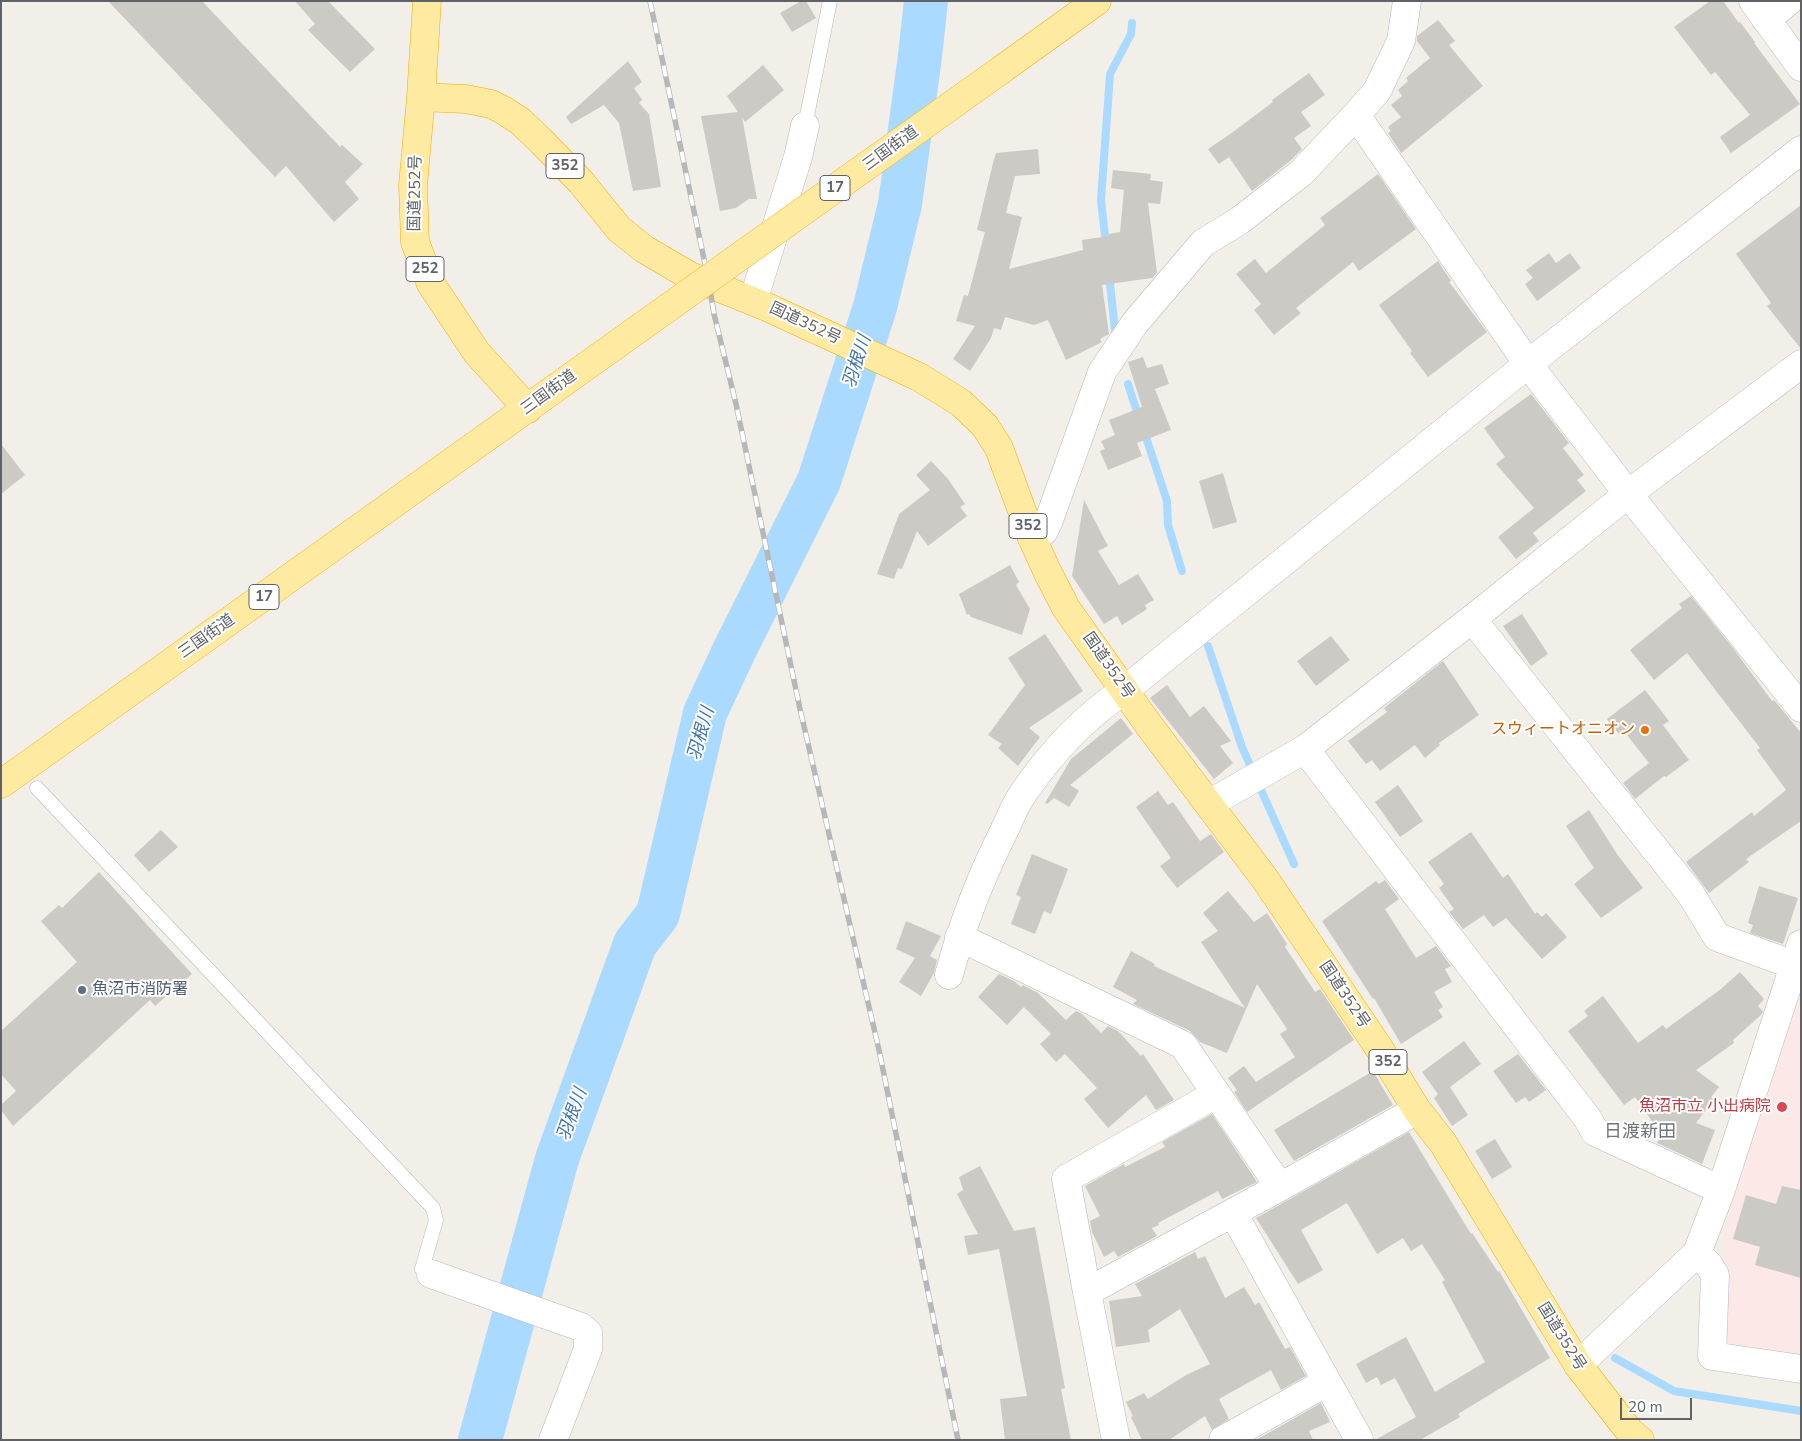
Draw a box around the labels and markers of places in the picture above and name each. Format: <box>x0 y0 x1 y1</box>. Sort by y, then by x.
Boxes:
place label: スウィートオニオン <box>1491 720 1635 740</box>
marker: スウィートオニオン <box>1639 724 1651 736</box>
place label: 魚沼市消防署 <box>92 980 188 1000</box>
marker: 魚沼市消防署 <box>76 984 88 996</box>
place label: 魚沼市立 小出病院 <box>1639 1097 1771 1117</box>
marker: 魚沼市立 小出病院 <box>1775 1100 1789 1114</box>

